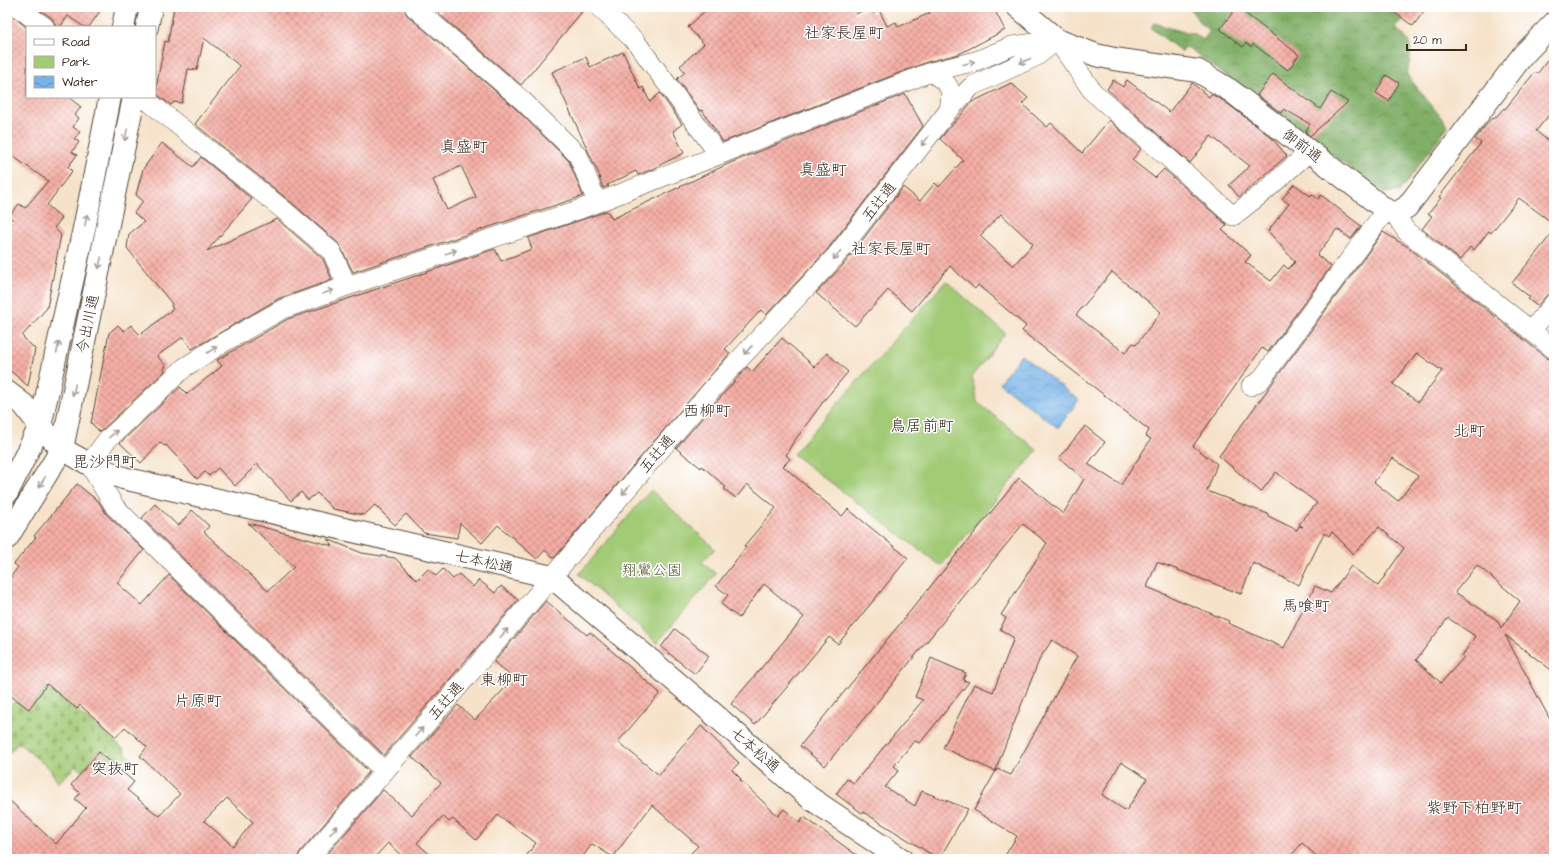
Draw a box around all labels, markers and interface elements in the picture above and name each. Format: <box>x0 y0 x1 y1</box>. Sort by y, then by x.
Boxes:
district label: 社家長屋町 <box>804 22 884 44</box>
legend <box>26 26 156 98</box>
scale bar <box>1407 26 1466 52</box>
text: 20 m <box>1413 32 1442 49</box>
text: Road <box>62 34 90 51</box>
text: Park <box>62 54 90 71</box>
one-way arrow <box>1019 58 1031 65</box>
one-way arrow <box>962 59 975 66</box>
text: Water <box>62 74 98 91</box>
street label: 御前通 <box>1278 124 1326 168</box>
one-way arrow <box>122 128 130 141</box>
district label: 真盛町 <box>440 136 488 158</box>
one-way arrow <box>921 136 930 147</box>
district label: 真盛町 <box>799 159 847 181</box>
street label: 五辻通 <box>857 178 901 226</box>
one-way arrow <box>82 214 90 227</box>
district label: 社家長屋町 <box>851 238 931 260</box>
one-way arrow <box>445 248 458 255</box>
one-way arrow <box>832 249 841 260</box>
one-way arrow <box>96 256 104 269</box>
one-way arrow <box>322 288 334 296</box>
street label: 今出川通 <box>71 292 105 356</box>
one-way arrow <box>54 341 62 354</box>
one-way arrow <box>206 345 218 353</box>
one-way arrow <box>744 345 753 355</box>
one-way arrow <box>70 383 78 396</box>
district label: 西柳町 <box>683 400 731 422</box>
district label: 鳥居前町 <box>890 415 954 437</box>
district label: 北町 <box>1453 420 1485 442</box>
one-way arrow <box>108 430 118 439</box>
street label: 五辻通 <box>634 430 680 478</box>
district label: 毘沙門町 <box>73 451 137 473</box>
one-way arrow <box>37 476 45 488</box>
one-way arrow <box>622 485 631 495</box>
street label: 七本松通 <box>452 545 516 579</box>
park label: 翔鸞公園 <box>622 560 682 581</box>
district label: 馬喰町 <box>1282 595 1330 617</box>
one-way arrow <box>499 628 508 639</box>
district label: 東柳町 <box>480 669 528 691</box>
street label: 五辻通 <box>423 677 469 725</box>
district label: 片原町 <box>174 690 222 712</box>
street label: 七本松通 <box>725 722 785 778</box>
one-way arrow <box>414 727 423 737</box>
district label: 突抜町 <box>91 758 139 780</box>
district label: 紫野下柏野町 <box>1426 797 1522 819</box>
one-way arrow <box>329 824 338 835</box>

